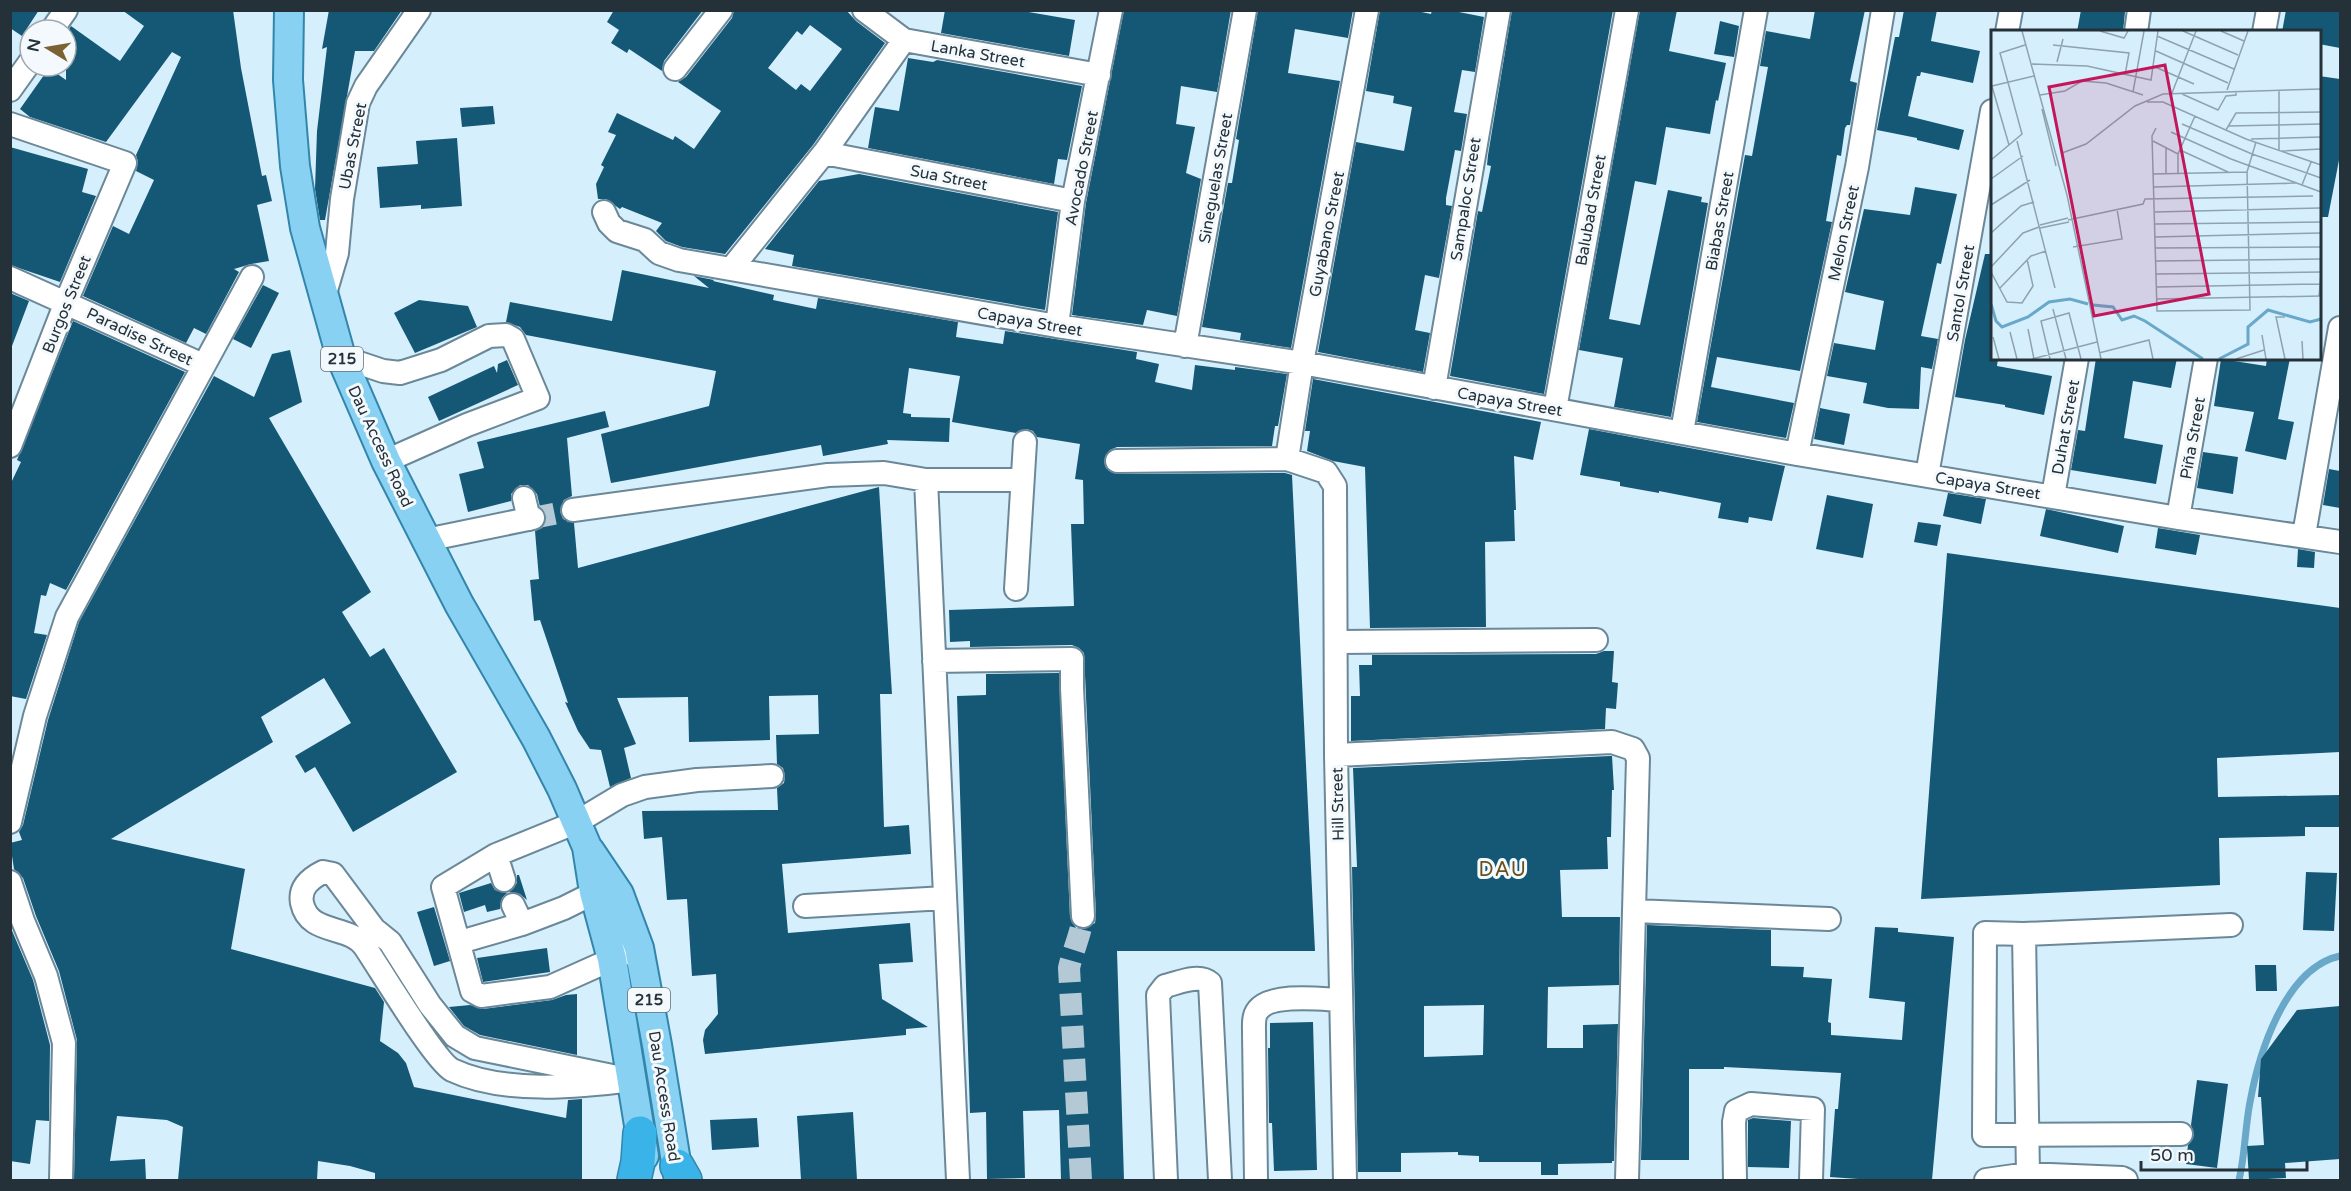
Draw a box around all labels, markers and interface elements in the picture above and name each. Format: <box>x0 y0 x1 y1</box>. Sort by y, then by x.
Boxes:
north arrow <box>18 18 78 78</box>
inset map <box>1991 30 2321 360</box>
street label: Lanka Street <box>929 36 1027 72</box>
text: N <box>23 37 45 54</box>
street label: Ubas Street <box>335 101 371 192</box>
street label: Avocado Street <box>1061 109 1103 227</box>
street label: Sineguelas Street <box>1195 111 1237 245</box>
street label: Sampaloc Street <box>1446 136 1486 262</box>
street label: Balubad Street <box>1571 153 1611 267</box>
street label: Sua Street <box>908 161 989 195</box>
street label: Guyabano Street <box>1305 170 1349 299</box>
street label: Biabas Street <box>1701 170 1739 272</box>
street label: Melon Street <box>1824 183 1864 283</box>
street label: Santol Street <box>1943 243 1979 343</box>
street label: Burgos Street <box>38 252 96 356</box>
street label: Capaya Street <box>976 303 1084 341</box>
street label: Paradise Street <box>83 304 196 370</box>
road number: 215 <box>321 347 363 371</box>
street label: Duhat Street <box>2048 378 2084 476</box>
street label: Dau Access Road <box>343 382 417 511</box>
street label: Capaya Street <box>1456 383 1564 421</box>
street label: Piña Street <box>2176 395 2210 481</box>
street label: Capaya Street <box>1934 468 2042 504</box>
street label: Hill Street <box>1327 767 1349 841</box>
district label: DAU <box>1479 858 1527 882</box>
road number: 215 <box>628 988 670 1012</box>
street label: Dau Access Road <box>644 1029 684 1163</box>
scale bar <box>2141 1134 2308 1172</box>
text: 50 m <box>2150 1144 2194 1166</box>

